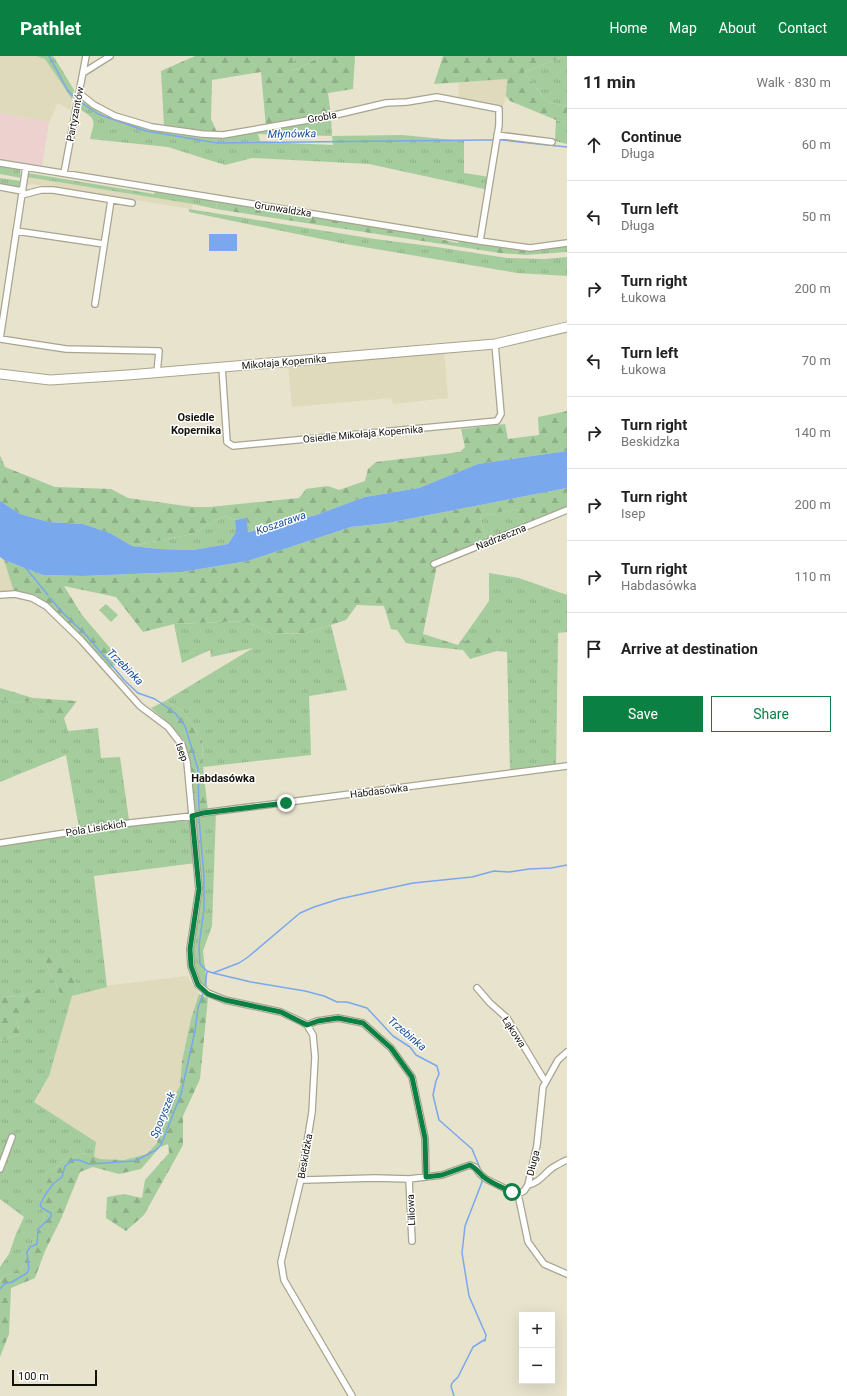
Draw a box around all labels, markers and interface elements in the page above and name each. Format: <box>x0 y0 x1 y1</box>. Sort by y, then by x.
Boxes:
text: Pathlet <box>20 17 81 40</box>
text: Home <box>609 20 647 36</box>
text: Map <box>669 20 697 36</box>
text: About <box>719 20 756 36</box>
text: Contact <box>778 20 827 36</box>
text: 11 min <box>583 72 636 92</box>
text: Walk · 830 m <box>756 75 831 90</box>
street label: Partyzantów <box>64 85 86 142</box>
street label: Grobla <box>307 109 337 125</box>
water label: Młynówka <box>268 127 317 141</box>
text: Continue <box>621 128 682 146</box>
icon: ahead <box>583 134 605 156</box>
text: 60 m <box>802 137 831 152</box>
text: Długa <box>621 146 655 161</box>
street label: Grunwaldzka <box>254 199 312 219</box>
text: Turn left <box>621 200 678 218</box>
icon: left <box>583 206 605 228</box>
text: 50 m <box>802 209 831 224</box>
text: Długa <box>621 218 655 233</box>
text: Turn right <box>621 272 687 290</box>
icon: right <box>583 278 605 300</box>
text: 200 m <box>794 281 831 296</box>
text: Łukowa <box>621 290 666 305</box>
text: Turn left <box>621 344 678 362</box>
icon: left <box>583 350 605 372</box>
street label: Mikołaja Kopernika <box>241 353 327 371</box>
text: 70 m <box>802 353 831 368</box>
text: Łukowa <box>621 362 666 377</box>
district label: Osiedle Kopernika <box>171 411 221 437</box>
text: Turn right <box>621 416 687 434</box>
icon: right <box>583 422 605 444</box>
street label: Osiedle Mikołaja Kopernika <box>302 423 424 445</box>
text: 140 m <box>794 425 831 440</box>
text: Beskidzka <box>621 434 680 449</box>
text: Turn right <box>621 488 687 506</box>
icon: right <box>583 494 605 516</box>
text: 200 m <box>794 497 831 512</box>
text: Isep <box>621 506 645 521</box>
water label: Koszarawa <box>254 508 308 538</box>
street label: Nadrzeczna <box>474 522 528 552</box>
text: Turn right <box>621 560 687 578</box>
icon: right <box>583 566 605 588</box>
text: 110 m <box>794 569 831 584</box>
text: Habdasówka <box>621 578 697 593</box>
icon: arrive <box>583 638 605 660</box>
text: Arrive at destination <box>621 640 758 658</box>
water label: Trzebinka <box>104 646 146 688</box>
button: Save <box>583 696 703 732</box>
button: Share <box>711 696 831 732</box>
street label: Isep <box>174 741 191 763</box>
district label: Habdasówka <box>191 772 255 785</box>
street label: Habdasówka <box>349 782 409 800</box>
route end <box>277 794 295 812</box>
street label: Pola Lisickich <box>65 818 127 838</box>
water label: Trzebinka <box>385 1014 429 1054</box>
street label: Łąkowa <box>500 1015 528 1049</box>
water label: Sporyszek <box>148 1089 178 1140</box>
street label: Beskidzka <box>296 1133 314 1179</box>
street label: Długa <box>525 1149 541 1177</box>
route start <box>503 1183 521 1201</box>
street label: Liliowa <box>405 1194 417 1226</box>
map controls <box>519 1312 555 1384</box>
button: + <box>519 1312 555 1348</box>
button: − <box>519 1348 555 1384</box>
scale bar <box>12 1368 97 1387</box>
text: 100 m <box>18 1370 49 1383</box>

